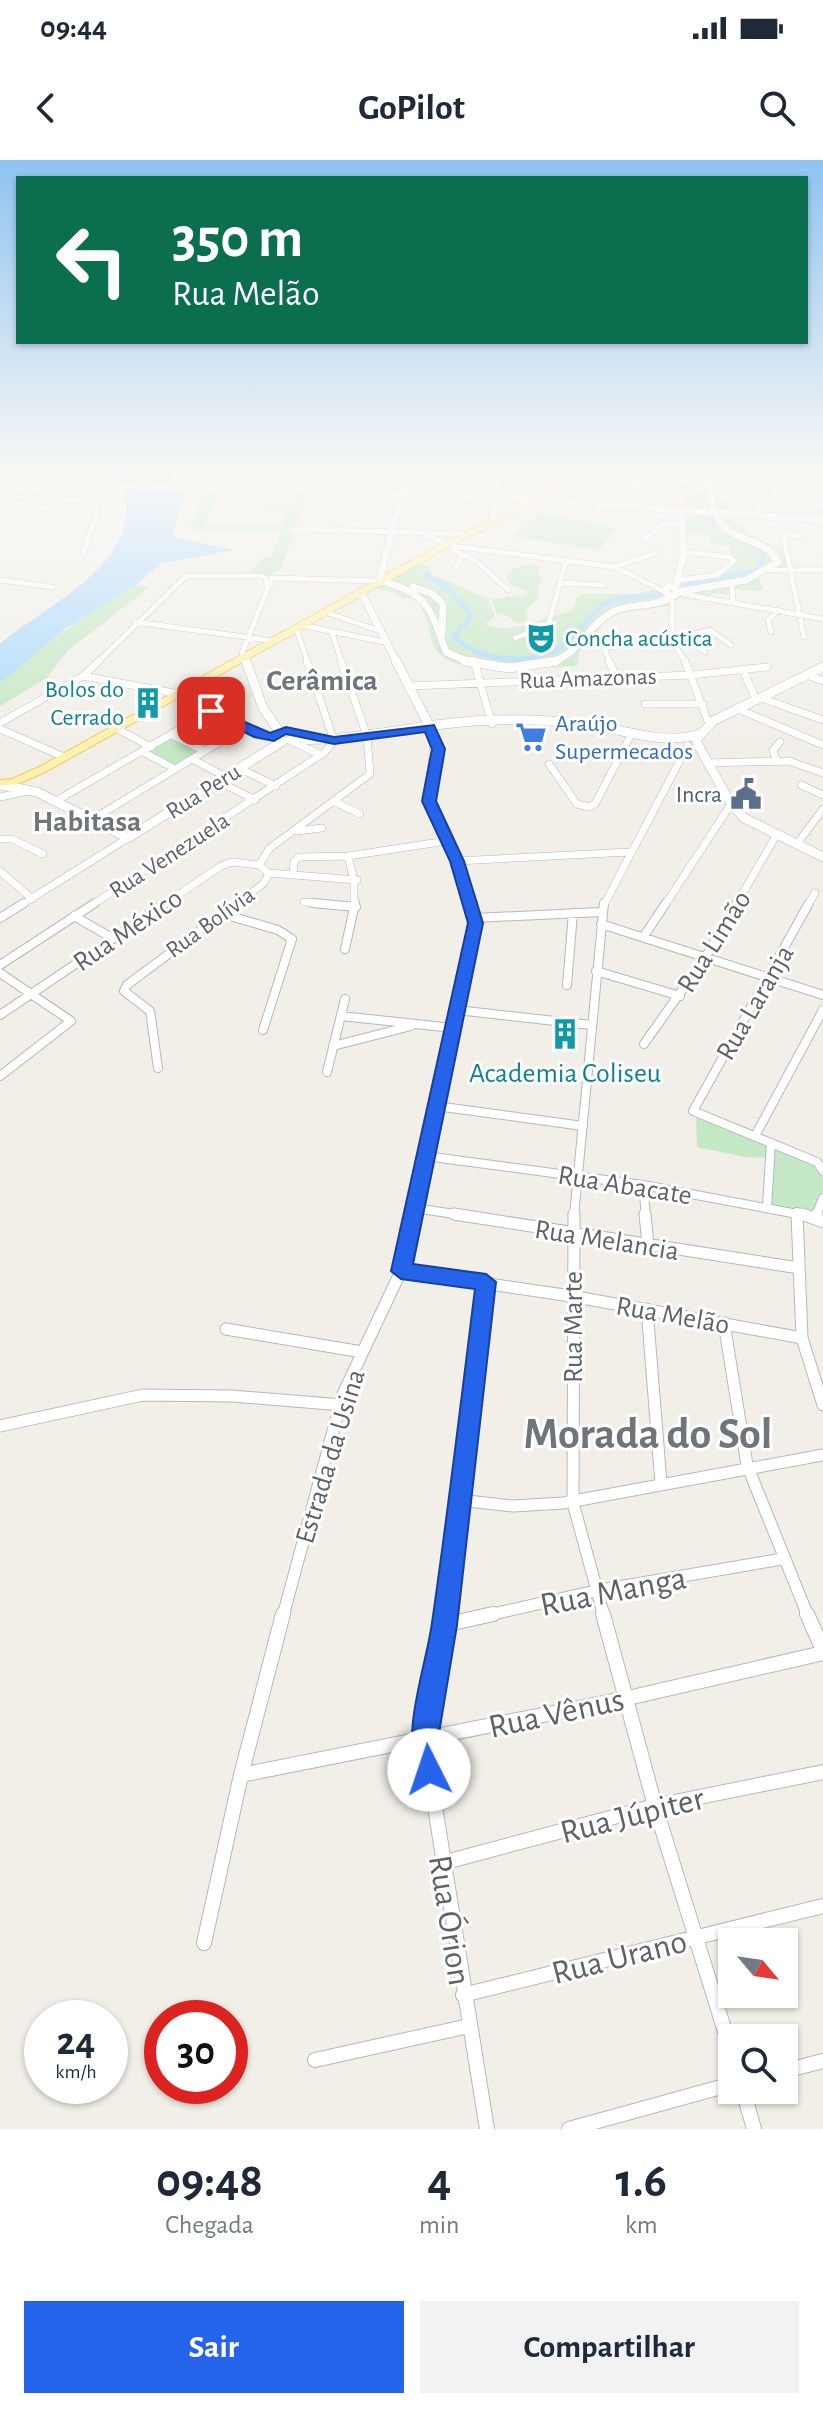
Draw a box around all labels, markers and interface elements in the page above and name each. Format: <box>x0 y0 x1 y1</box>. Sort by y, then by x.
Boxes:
text: 09:44 <box>40 13 107 43</box>
icon: back <box>24 86 68 130</box>
icon: search <box>755 86 799 130</box>
text: GoPilot <box>358 90 465 126</box>
icon: left <box>40 208 144 312</box>
text: 350 m <box>172 211 303 267</box>
text: Rua Melão <box>172 276 320 312</box>
theatre icon: Concha acústica <box>524 621 558 655</box>
place label: Concha acústica <box>565 627 713 651</box>
street label: Rua Amazonas <box>519 665 657 693</box>
district label: Cerâmica <box>266 666 378 696</box>
pin <box>177 677 245 745</box>
place label: Bolos do Cerrado <box>45 678 124 730</box>
building icon: Bolos do Cerrado <box>131 686 165 720</box>
icon: arrive <box>189 689 233 733</box>
place label: Araújo Supermecados <box>555 712 693 764</box>
supermarket icon: Araújo Supermecados <box>514 720 548 754</box>
street label: Rua Peru <box>162 760 245 824</box>
public building icon: Incra <box>729 777 763 811</box>
place label: Incra <box>676 783 722 807</box>
district label: Habitasa <box>33 807 141 837</box>
street label: Rua Venezuela <box>105 808 234 903</box>
street label: Rua Bolívia <box>162 883 259 963</box>
street label: Rua México <box>69 884 188 977</box>
street label: Rua Limão <box>673 886 757 998</box>
street label: Rua Laranja <box>712 941 800 1065</box>
building icon: Academia Coliseu <box>548 1017 582 1051</box>
place label: Academia Coliseu <box>469 1060 661 1088</box>
street label: Rua Abacate <box>556 1162 694 1210</box>
street label: Rua Melancia <box>533 1216 681 1266</box>
street label: Rua Marte <box>560 1271 588 1383</box>
street label: Rua Melão <box>614 1292 732 1340</box>
street label: Estrada da Usina <box>291 1366 371 1547</box>
district label: Morada do Sol <box>524 1413 772 1457</box>
street label: Rua Manga <box>537 1561 689 1623</box>
street label: Rua Vênus <box>486 1683 627 1745</box>
position arrow <box>387 1728 471 1812</box>
street label: Rua Júpiter <box>557 1782 708 1850</box>
street label: Rua Órion <box>422 1852 479 1988</box>
street label: Rua Urano <box>549 1925 690 1991</box>
north arrow <box>718 1928 798 2008</box>
map controls <box>718 1928 798 2104</box>
speed limit sign: 30 <box>144 2000 248 2104</box>
text: 24 <box>57 2022 95 2062</box>
button: search <box>718 2024 798 2104</box>
text: km/h <box>55 2062 97 2082</box>
text: 09:48 <box>156 2158 263 2206</box>
text: 4 <box>427 2158 451 2206</box>
text: 1.6 <box>616 2158 667 2206</box>
text: Chegada <box>165 2212 254 2238</box>
text: min <box>419 2212 460 2238</box>
text: km <box>625 2212 658 2238</box>
button: Sair <box>24 2301 404 2393</box>
button: Compartilhar <box>420 2301 799 2393</box>

